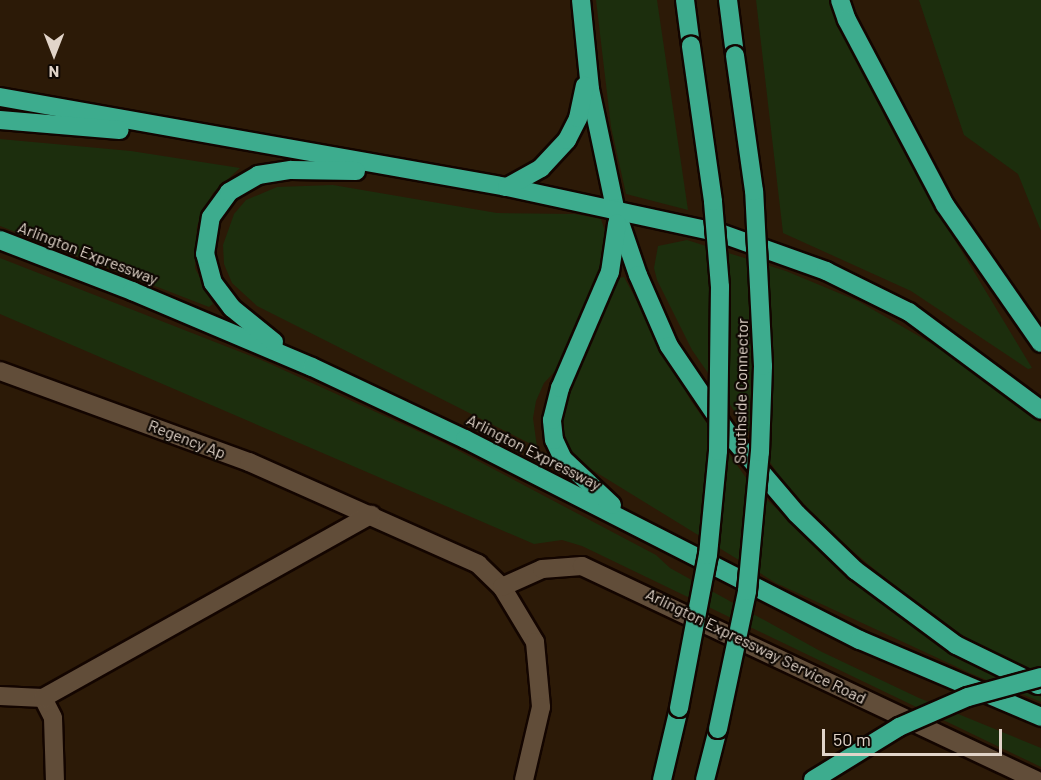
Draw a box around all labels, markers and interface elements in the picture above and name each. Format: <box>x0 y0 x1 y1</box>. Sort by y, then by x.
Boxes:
north arrow <box>24 24 84 84</box>
text: N <box>49 63 59 82</box>
street label: Arlington Expressway <box>15 217 161 289</box>
street label: Southside Connector <box>730 318 752 464</box>
street label: Arlington Expressway <box>464 410 604 494</box>
street label: Regency Ap <box>146 415 228 463</box>
street label: Arlington Expressway Service Road <box>643 584 869 708</box>
scale bar <box>825 717 1005 755</box>
text: 50 m <box>833 728 871 750</box>

